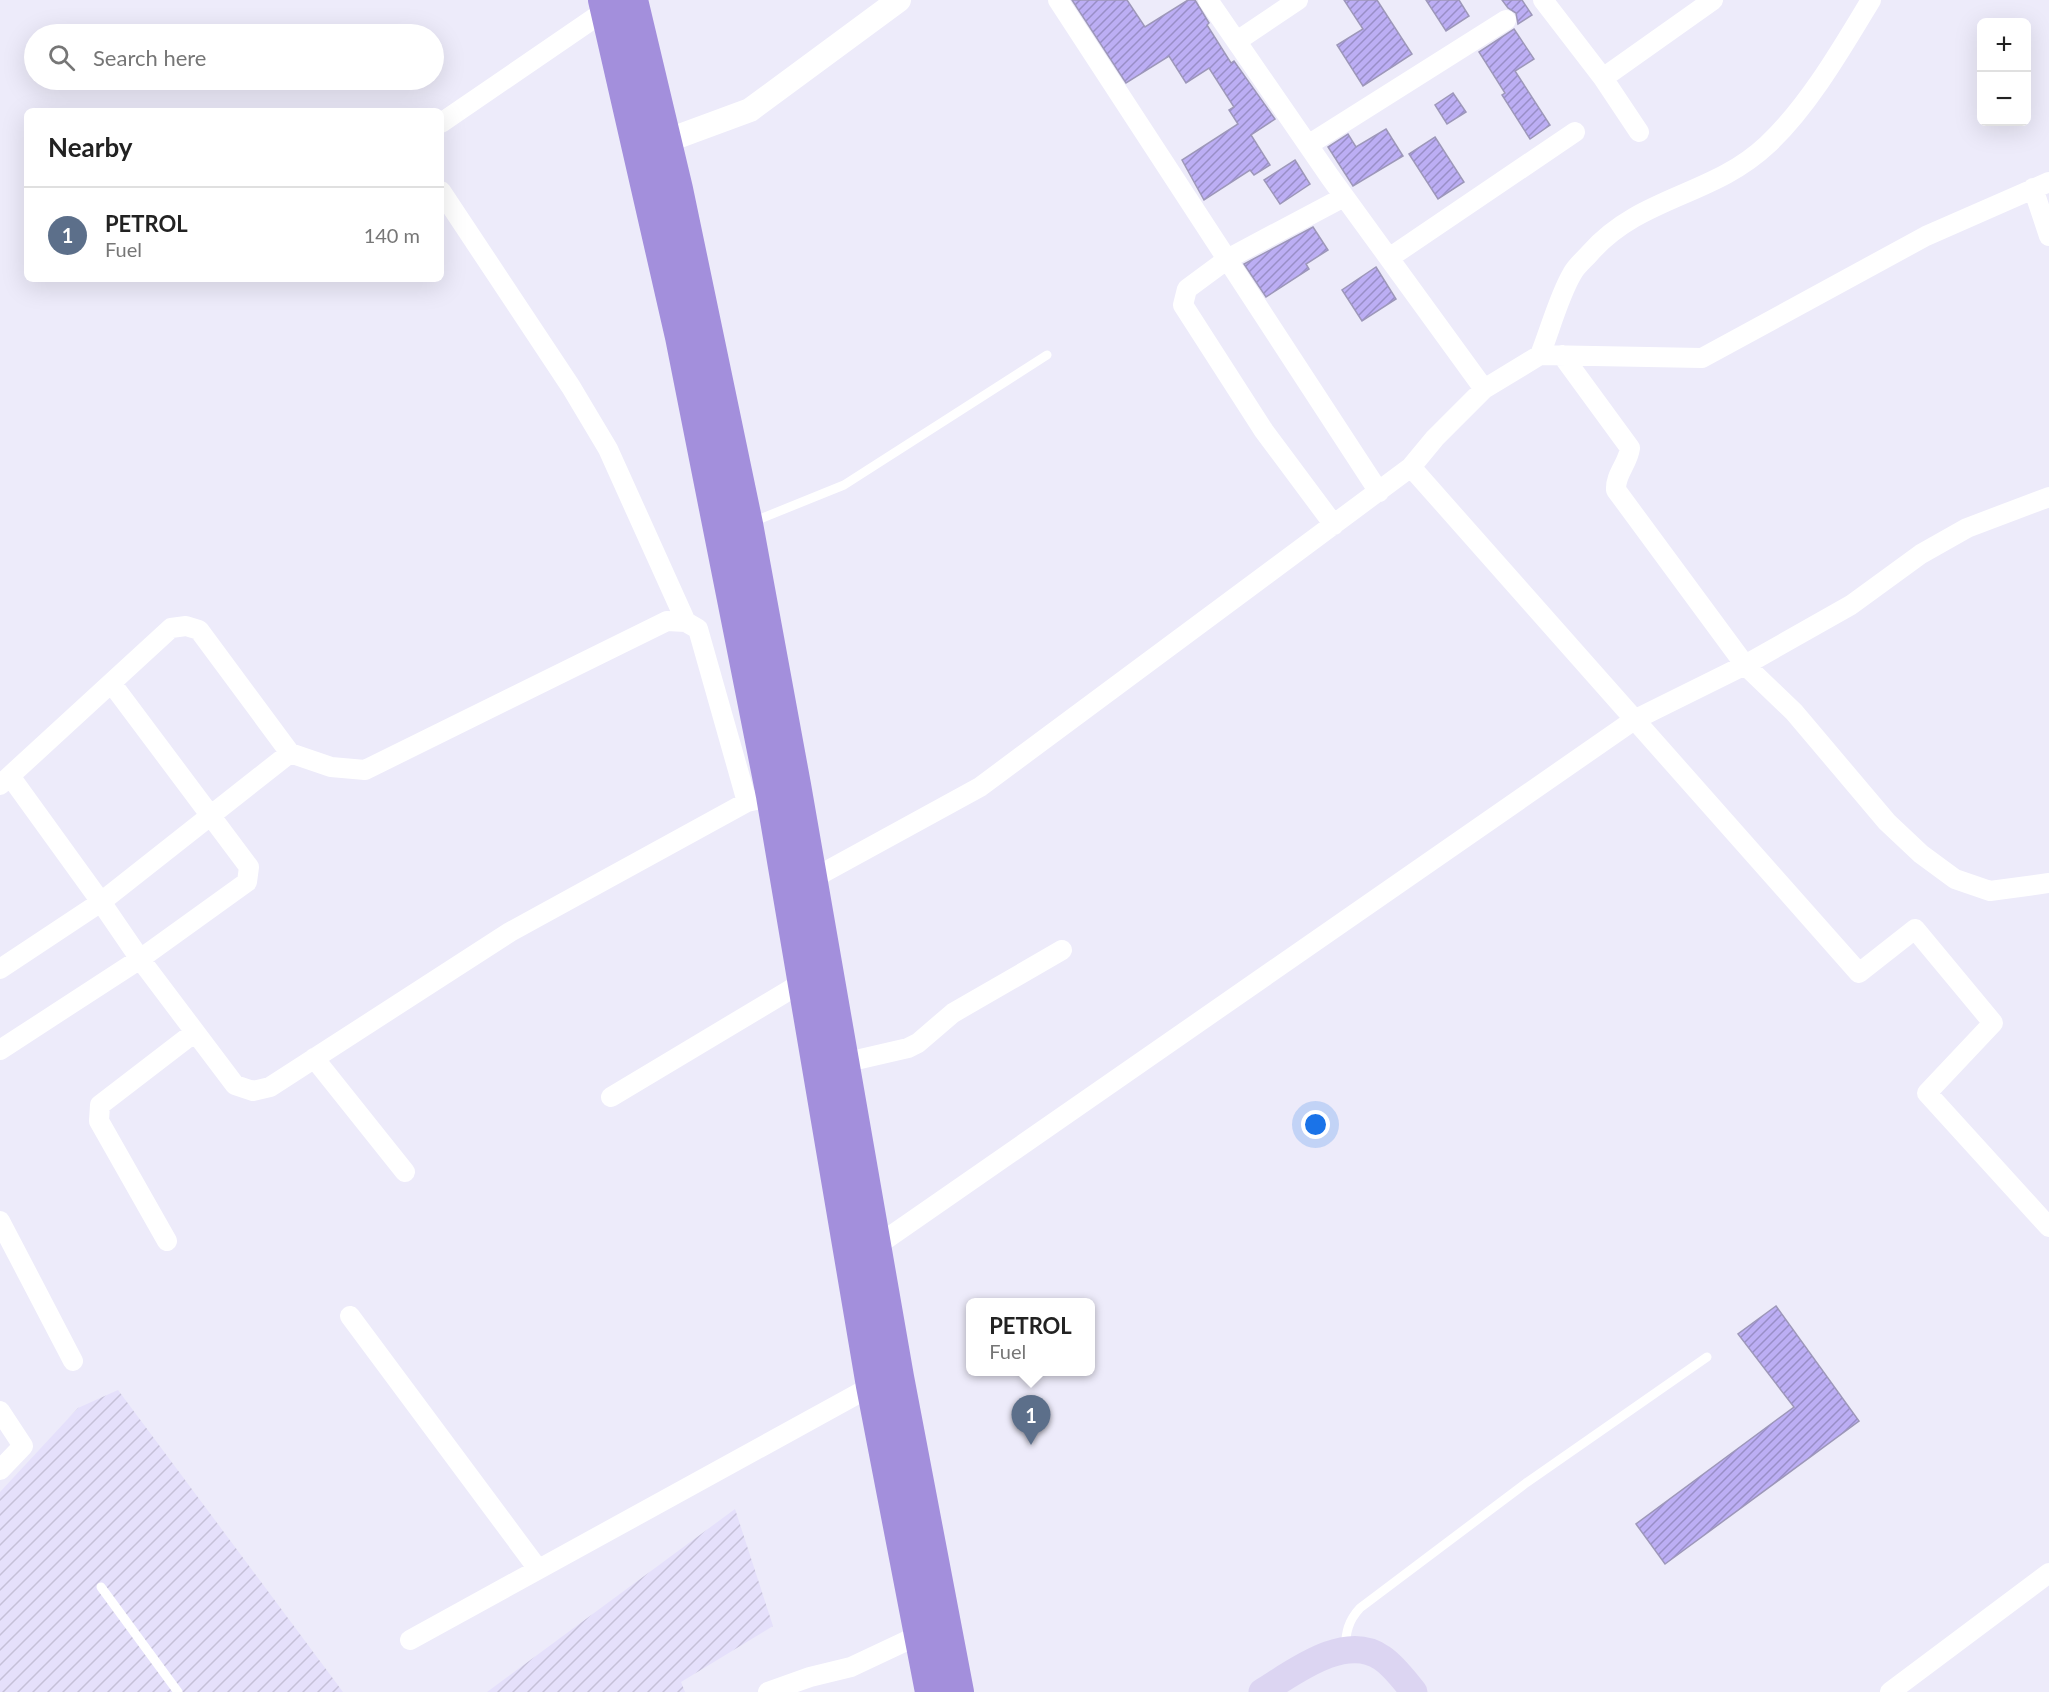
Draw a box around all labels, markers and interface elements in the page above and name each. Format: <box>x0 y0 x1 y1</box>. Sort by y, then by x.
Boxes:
map controls <box>1977 18 2031 126</box>
button: + <box>1977 18 2031 72</box>
search box <box>24 24 444 90</box>
icon: search <box>45 41 78 74</box>
text: Search here <box>93 44 206 71</box>
button: − <box>1977 72 2031 126</box>
text: Nearby <box>48 131 133 163</box>
text: PETROL <box>105 210 188 237</box>
text: 1 <box>62 223 73 247</box>
text: 140 m <box>364 223 420 247</box>
text: Fuel <box>105 237 142 261</box>
your location <box>1301 1110 1330 1139</box>
popup <box>966 1298 1095 1376</box>
text: PETROL <box>989 1312 1072 1339</box>
text: Fuel <box>989 1339 1026 1363</box>
pin: 1 <box>1012 1396 1050 1445</box>

